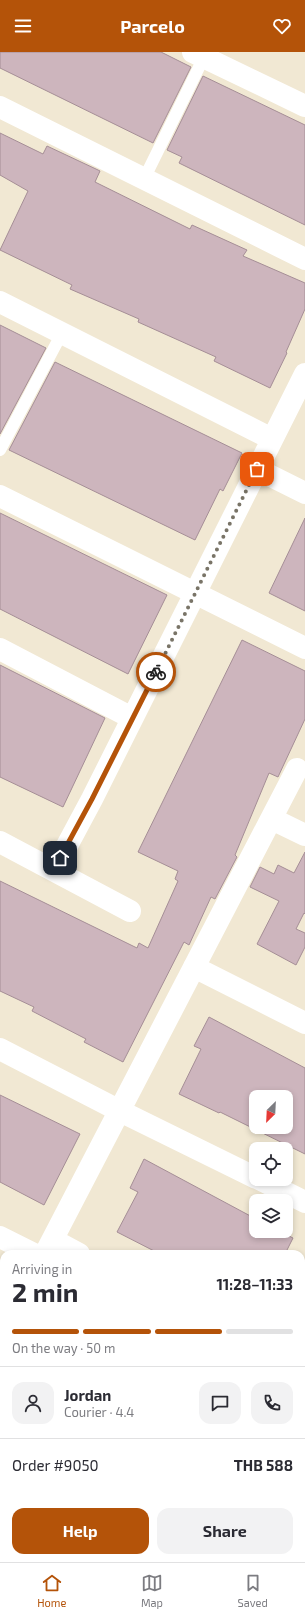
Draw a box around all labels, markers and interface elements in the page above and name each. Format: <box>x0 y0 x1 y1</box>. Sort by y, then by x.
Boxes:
icon: menu <box>12 15 34 37</box>
text: Parcelo <box>120 15 185 37</box>
icon: heart <box>271 15 293 37</box>
pin <box>240 452 274 486</box>
icon: bag <box>246 458 268 480</box>
courier <box>136 652 176 692</box>
icon: bike <box>145 661 167 683</box>
pin <box>43 841 77 875</box>
icon: home <box>49 847 71 869</box>
north arrow <box>249 1090 293 1134</box>
map controls <box>249 1090 293 1238</box>
button: locate <box>249 1142 293 1186</box>
button: layers <box>249 1194 293 1238</box>
text: Arriving in <box>12 1261 72 1277</box>
text: 11:28–11:33 <box>216 1275 293 1293</box>
text: 2 min <box>12 1276 78 1307</box>
text: On the way · 50 m <box>12 1340 115 1356</box>
button: person <box>12 1382 54 1424</box>
button: chat <box>199 1382 241 1424</box>
button: phone <box>251 1382 293 1424</box>
text: Jordan <box>64 1386 111 1404</box>
text: Courier · 4.4 <box>64 1404 134 1420</box>
text: Order #9050 <box>12 1456 99 1474</box>
text: THB 588 <box>234 1456 293 1474</box>
button: Help <box>12 1508 149 1554</box>
button: Share <box>157 1508 293 1554</box>
tab: Home <box>37 1572 66 1609</box>
tab: Map <box>141 1572 163 1609</box>
tab: Saved <box>238 1572 268 1609</box>

